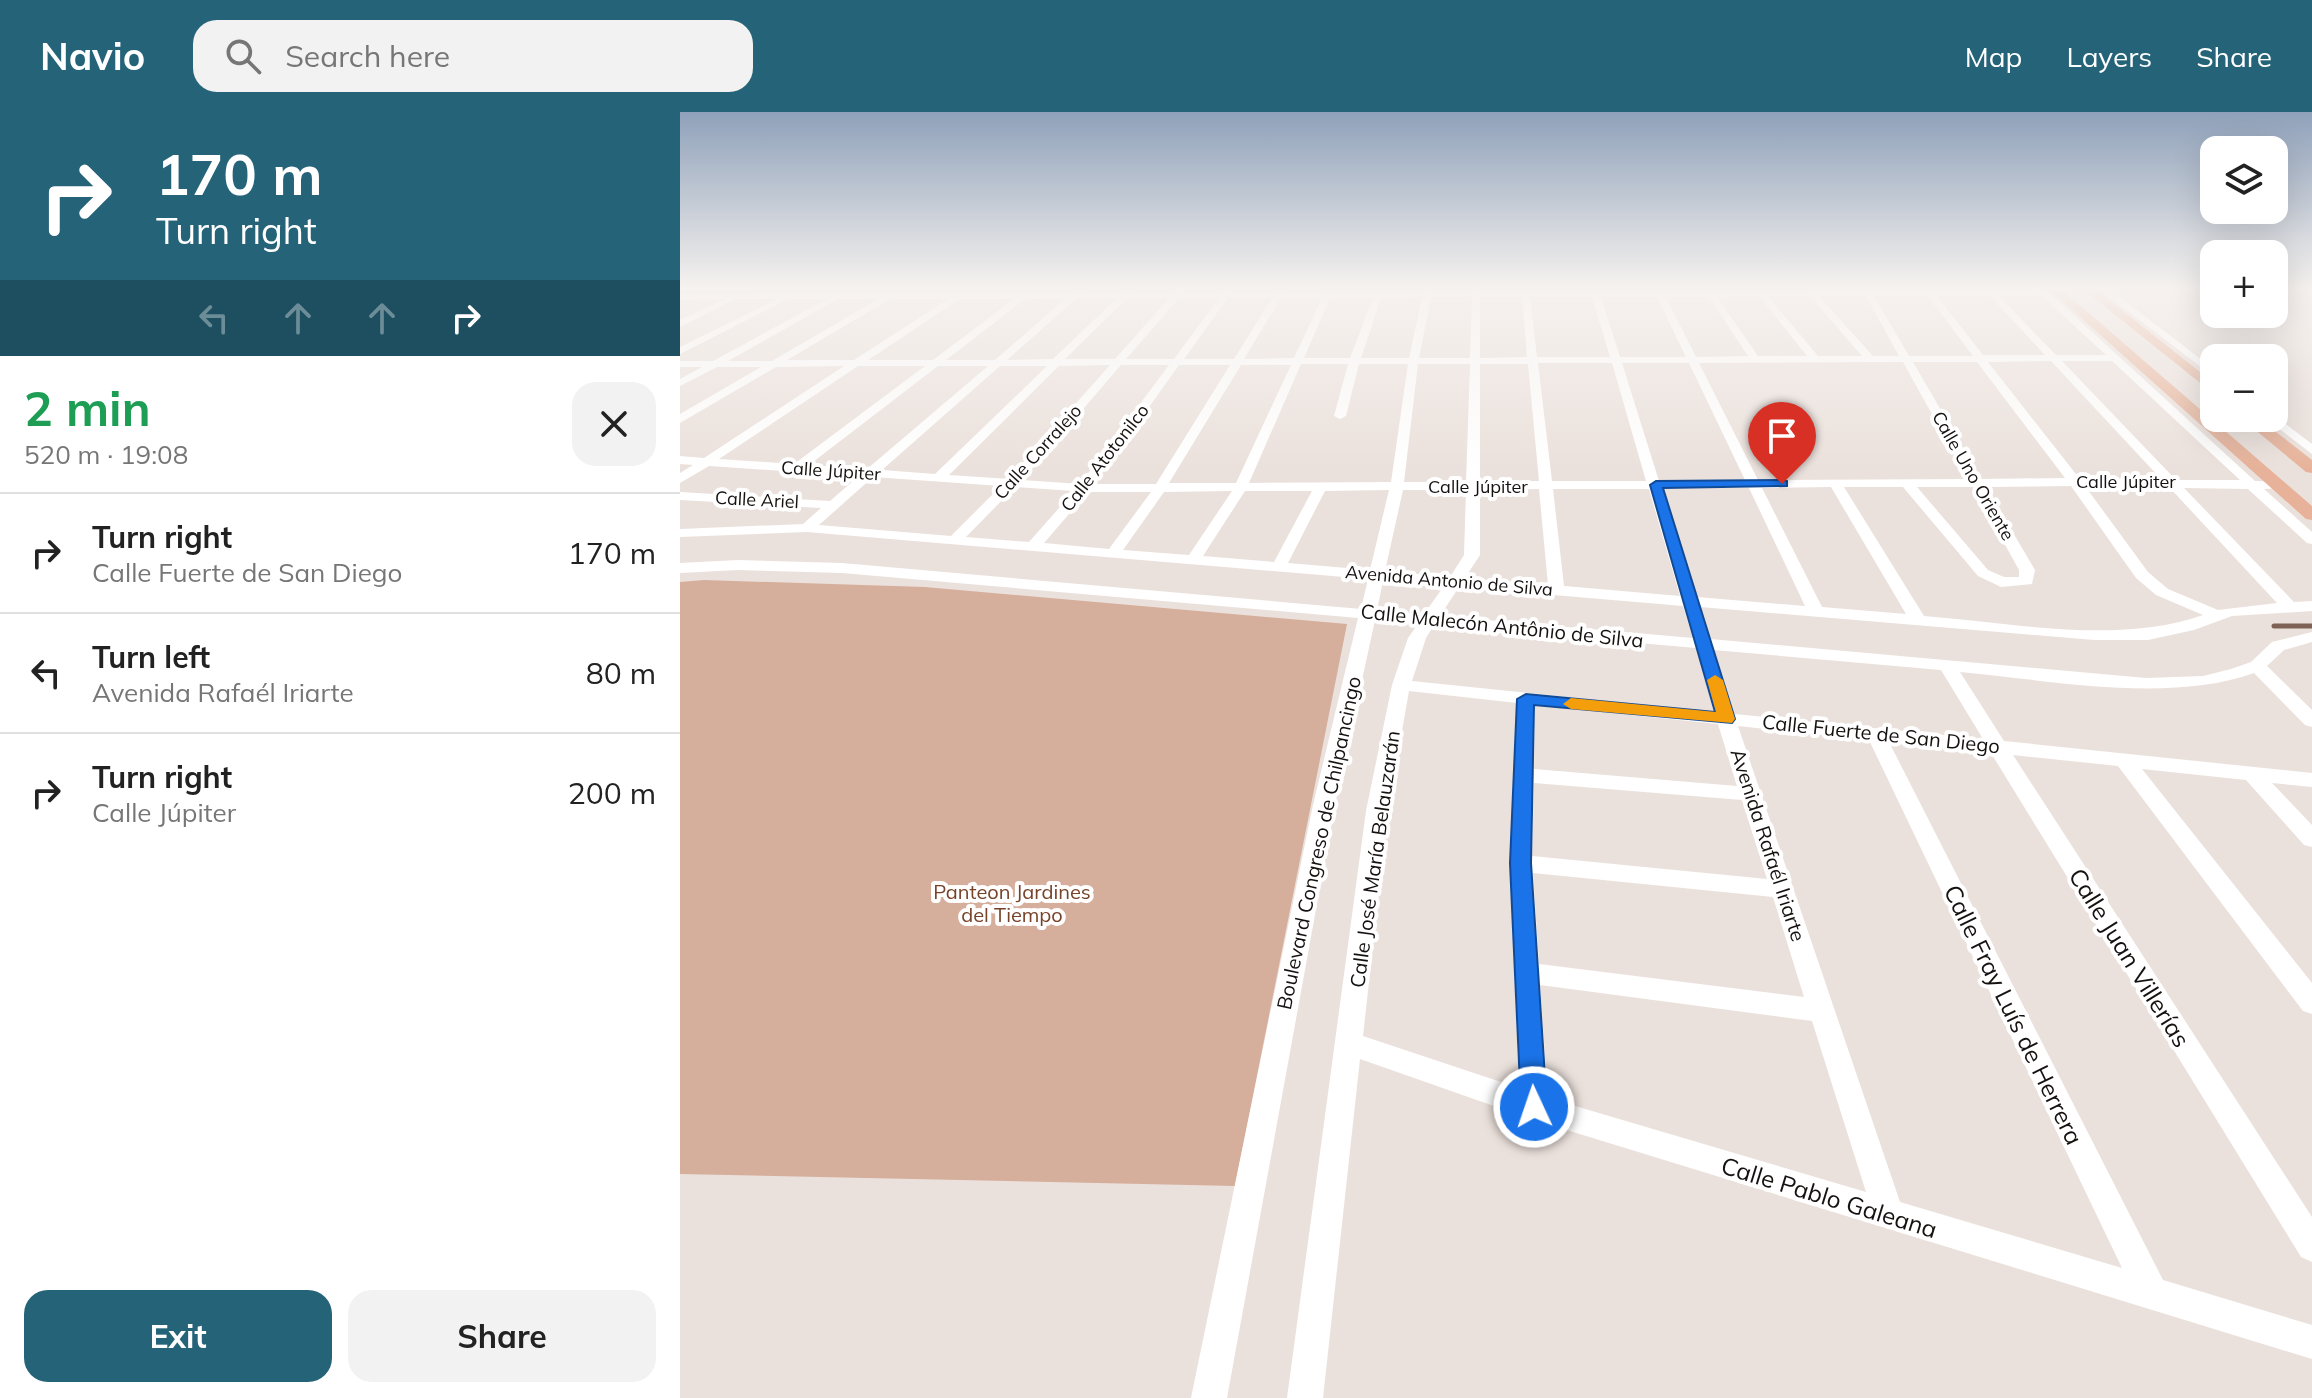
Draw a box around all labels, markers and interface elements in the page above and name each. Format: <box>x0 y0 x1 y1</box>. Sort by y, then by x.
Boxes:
search box <box>193 20 753 92</box>
text: Navio <box>40 32 145 80</box>
icon: search <box>221 34 265 78</box>
text: Search here <box>285 37 450 75</box>
text: Map <box>1965 39 2022 74</box>
text: Layers <box>2066 39 2152 74</box>
text: Share <box>2196 39 2272 74</box>
map controls <box>2200 136 2288 432</box>
button: layers <box>2200 136 2288 224</box>
text: 170 m <box>156 139 323 209</box>
icon: right <box>24 144 128 248</box>
text: Turn right <box>156 208 317 253</box>
button: + <box>2200 240 2288 328</box>
icon: left <box>192 296 236 340</box>
icon: ahead <box>276 296 320 340</box>
icon: ahead <box>360 296 404 340</box>
icon: right <box>444 296 488 340</box>
button: − <box>2200 344 2288 432</box>
text: 2 min <box>24 378 151 438</box>
button: close <box>572 382 656 466</box>
street label: Calle Corralejo <box>989 399 1086 504</box>
street label: Calle Atotonilco <box>1056 399 1154 516</box>
pin <box>1748 402 1816 484</box>
street label: Calle Uno Oriente <box>1927 407 2020 545</box>
icon: arrive <box>1760 414 1804 458</box>
text: 520 m · 19:08 <box>24 438 188 471</box>
street label: Calle Júpiter <box>780 456 882 485</box>
street label: Calle Júpiter <box>2076 470 2176 493</box>
street label: Calle Júpiter <box>1428 475 1528 498</box>
street label: Calle Ariel <box>714 486 800 513</box>
text: Turn right <box>92 518 232 556</box>
icon: right <box>24 531 68 575</box>
text: 170 m <box>568 534 656 572</box>
text: Calle Fuerte de San Diego <box>92 556 402 589</box>
street label: Avenida Antonio de Silva <box>1344 560 1554 601</box>
street label: Calle Malecón Antônio de Silva <box>1359 598 1645 653</box>
text: Turn left <box>92 638 210 676</box>
icon: left <box>24 651 68 695</box>
text: 80 m <box>586 654 656 692</box>
street label: Boulevard Congreso de Chilpancingo <box>1271 674 1366 1012</box>
text: Avenida Rafaél Iriarte <box>92 676 354 709</box>
street label: Calle Fuerte de San Diego <box>1761 709 2001 758</box>
street label: Calle José María Belauzarán <box>1344 729 1405 989</box>
street label: Avenida Rafaél Iriarte <box>1725 745 1811 944</box>
text: Turn right <box>92 758 232 796</box>
icon: right <box>24 771 68 815</box>
text: 200 m <box>568 774 656 812</box>
text: Calle Júpiter <box>92 796 236 829</box>
street label: Calle Juan Villerías <box>2063 862 2197 1052</box>
park label: Panteon Jardines del Tiempo <box>933 879 1091 927</box>
street label: Calle Fray Luís de Herrera <box>1938 880 2090 1149</box>
position arrow <box>1492 1065 1576 1149</box>
street label: Calle Pablo Galeana <box>1718 1150 1941 1244</box>
button: Exit <box>24 1290 332 1382</box>
button: Share <box>348 1290 656 1382</box>

